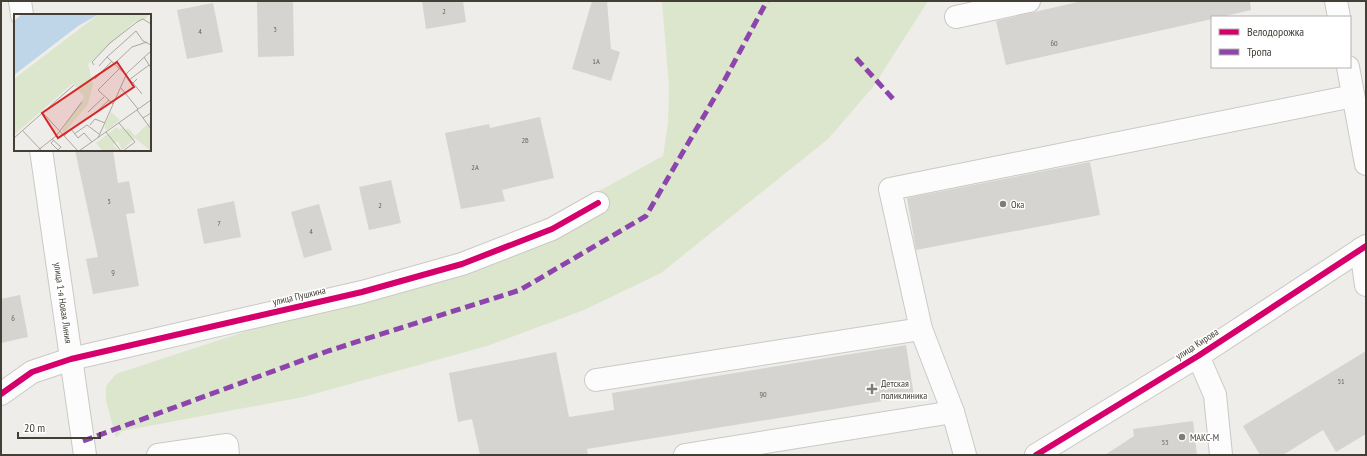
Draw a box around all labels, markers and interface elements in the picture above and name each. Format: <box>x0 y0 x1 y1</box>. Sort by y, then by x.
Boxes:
house number: 2 <box>442 6 446 16</box>
inset map <box>14 14 151 151</box>
legend <box>1211 16 1351 68</box>
house number: 3 <box>273 24 277 34</box>
text: Велодорожка <box>1247 24 1304 39</box>
house number: 4 <box>198 26 202 36</box>
house number: 60 <box>1050 38 1058 48</box>
text: Тропа <box>1247 44 1272 59</box>
house number: 1А <box>592 56 600 66</box>
house number: 2Б <box>521 135 529 145</box>
house number: 2А <box>471 162 479 172</box>
house number: 5 <box>107 196 111 206</box>
place label: Ока <box>1011 198 1024 211</box>
marker: Ока <box>998 199 1008 209</box>
house number: 2 <box>378 200 382 210</box>
house number: 7 <box>217 218 221 228</box>
house number: 4 <box>309 226 313 236</box>
street label: улица 1-я Новая Линия <box>51 262 75 345</box>
house number: 9 <box>111 267 115 277</box>
street label: улица Пушкина <box>271 284 327 308</box>
house number: 6 <box>11 313 15 323</box>
street label: улица Кирова <box>1173 325 1221 363</box>
house number: 51 <box>1337 376 1345 386</box>
place label: Детская поликлиника <box>881 377 927 402</box>
marker: Детская поликлиника <box>866 383 878 395</box>
house number: 90 <box>759 389 767 399</box>
scale bar <box>18 414 100 440</box>
text: 20 m <box>24 420 45 435</box>
place label: МАКС-М <box>1190 431 1219 444</box>
marker: МАКС-М <box>1177 432 1187 442</box>
house number: 53 <box>1161 437 1169 447</box>

